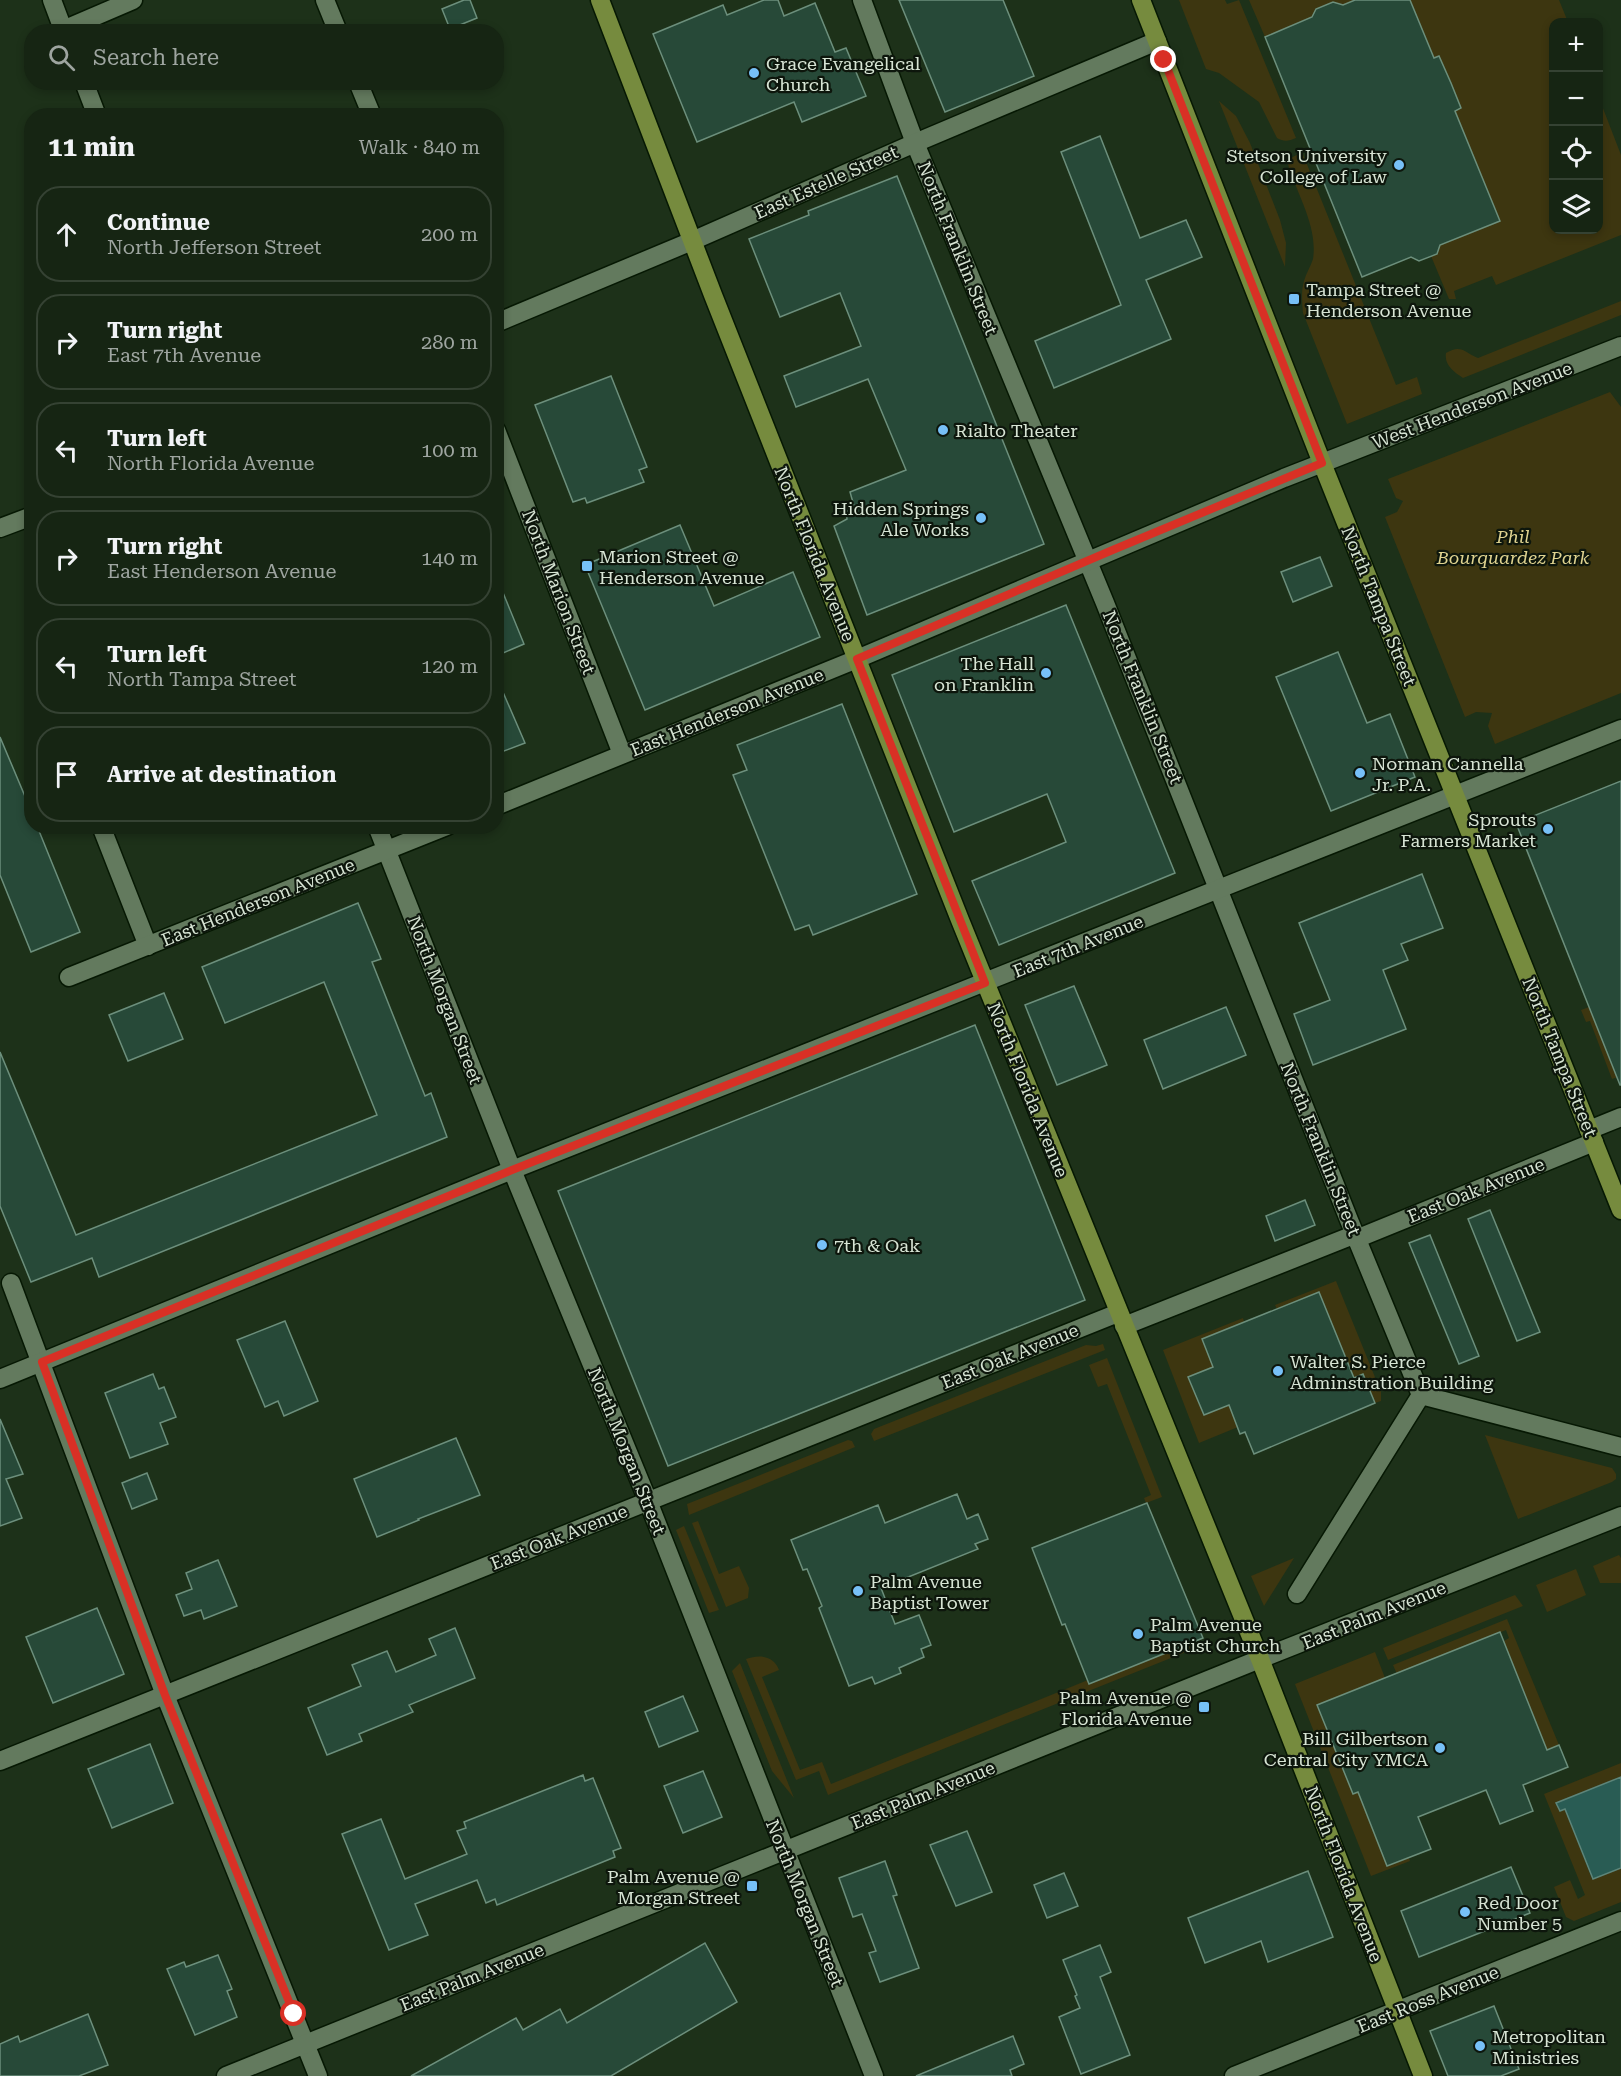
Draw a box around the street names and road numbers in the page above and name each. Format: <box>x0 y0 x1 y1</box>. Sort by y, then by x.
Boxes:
street label: East Estelle Street <box>751 141 901 223</box>
street label: North Franklin Street <box>914 158 1002 338</box>
street label: West Henderson Avenue <box>1369 357 1575 453</box>
street label: North Florida Avenue <box>770 463 860 645</box>
street label: North Marion Street <box>518 507 600 678</box>
street label: North Tampa Street <box>1337 523 1421 689</box>
street label: North Franklin Street <box>1099 607 1187 787</box>
street label: East Henderson Avenue <box>627 664 827 760</box>
street label: East Henderson Avenue <box>158 854 358 950</box>
street label: East 7th Avenue <box>1010 910 1146 982</box>
street label: North Morgan Street <box>403 913 487 1087</box>
street label: North Tampa Street <box>1518 974 1602 1140</box>
street label: North Florida Avenue <box>983 999 1073 1181</box>
street label: North Franklin Street <box>1277 1059 1365 1239</box>
street label: East Oak Avenue <box>1404 1153 1548 1227</box>
street label: East Oak Avenue <box>938 1319 1082 1393</box>
street label: North Morgan Street <box>584 1364 670 1538</box>
street label: East Oak Avenue <box>487 1500 631 1574</box>
street label: East Palm Avenue <box>1299 1577 1449 1653</box>
street label: East Palm Avenue <box>848 1757 998 1833</box>
street label: North Florida Avenue <box>1301 1783 1387 1965</box>
street label: North Morgan Street <box>762 1816 848 1990</box>
street label: East Palm Avenue <box>397 1939 547 2015</box>
street label: East Ross Avenue <box>1354 1961 1502 2037</box>

